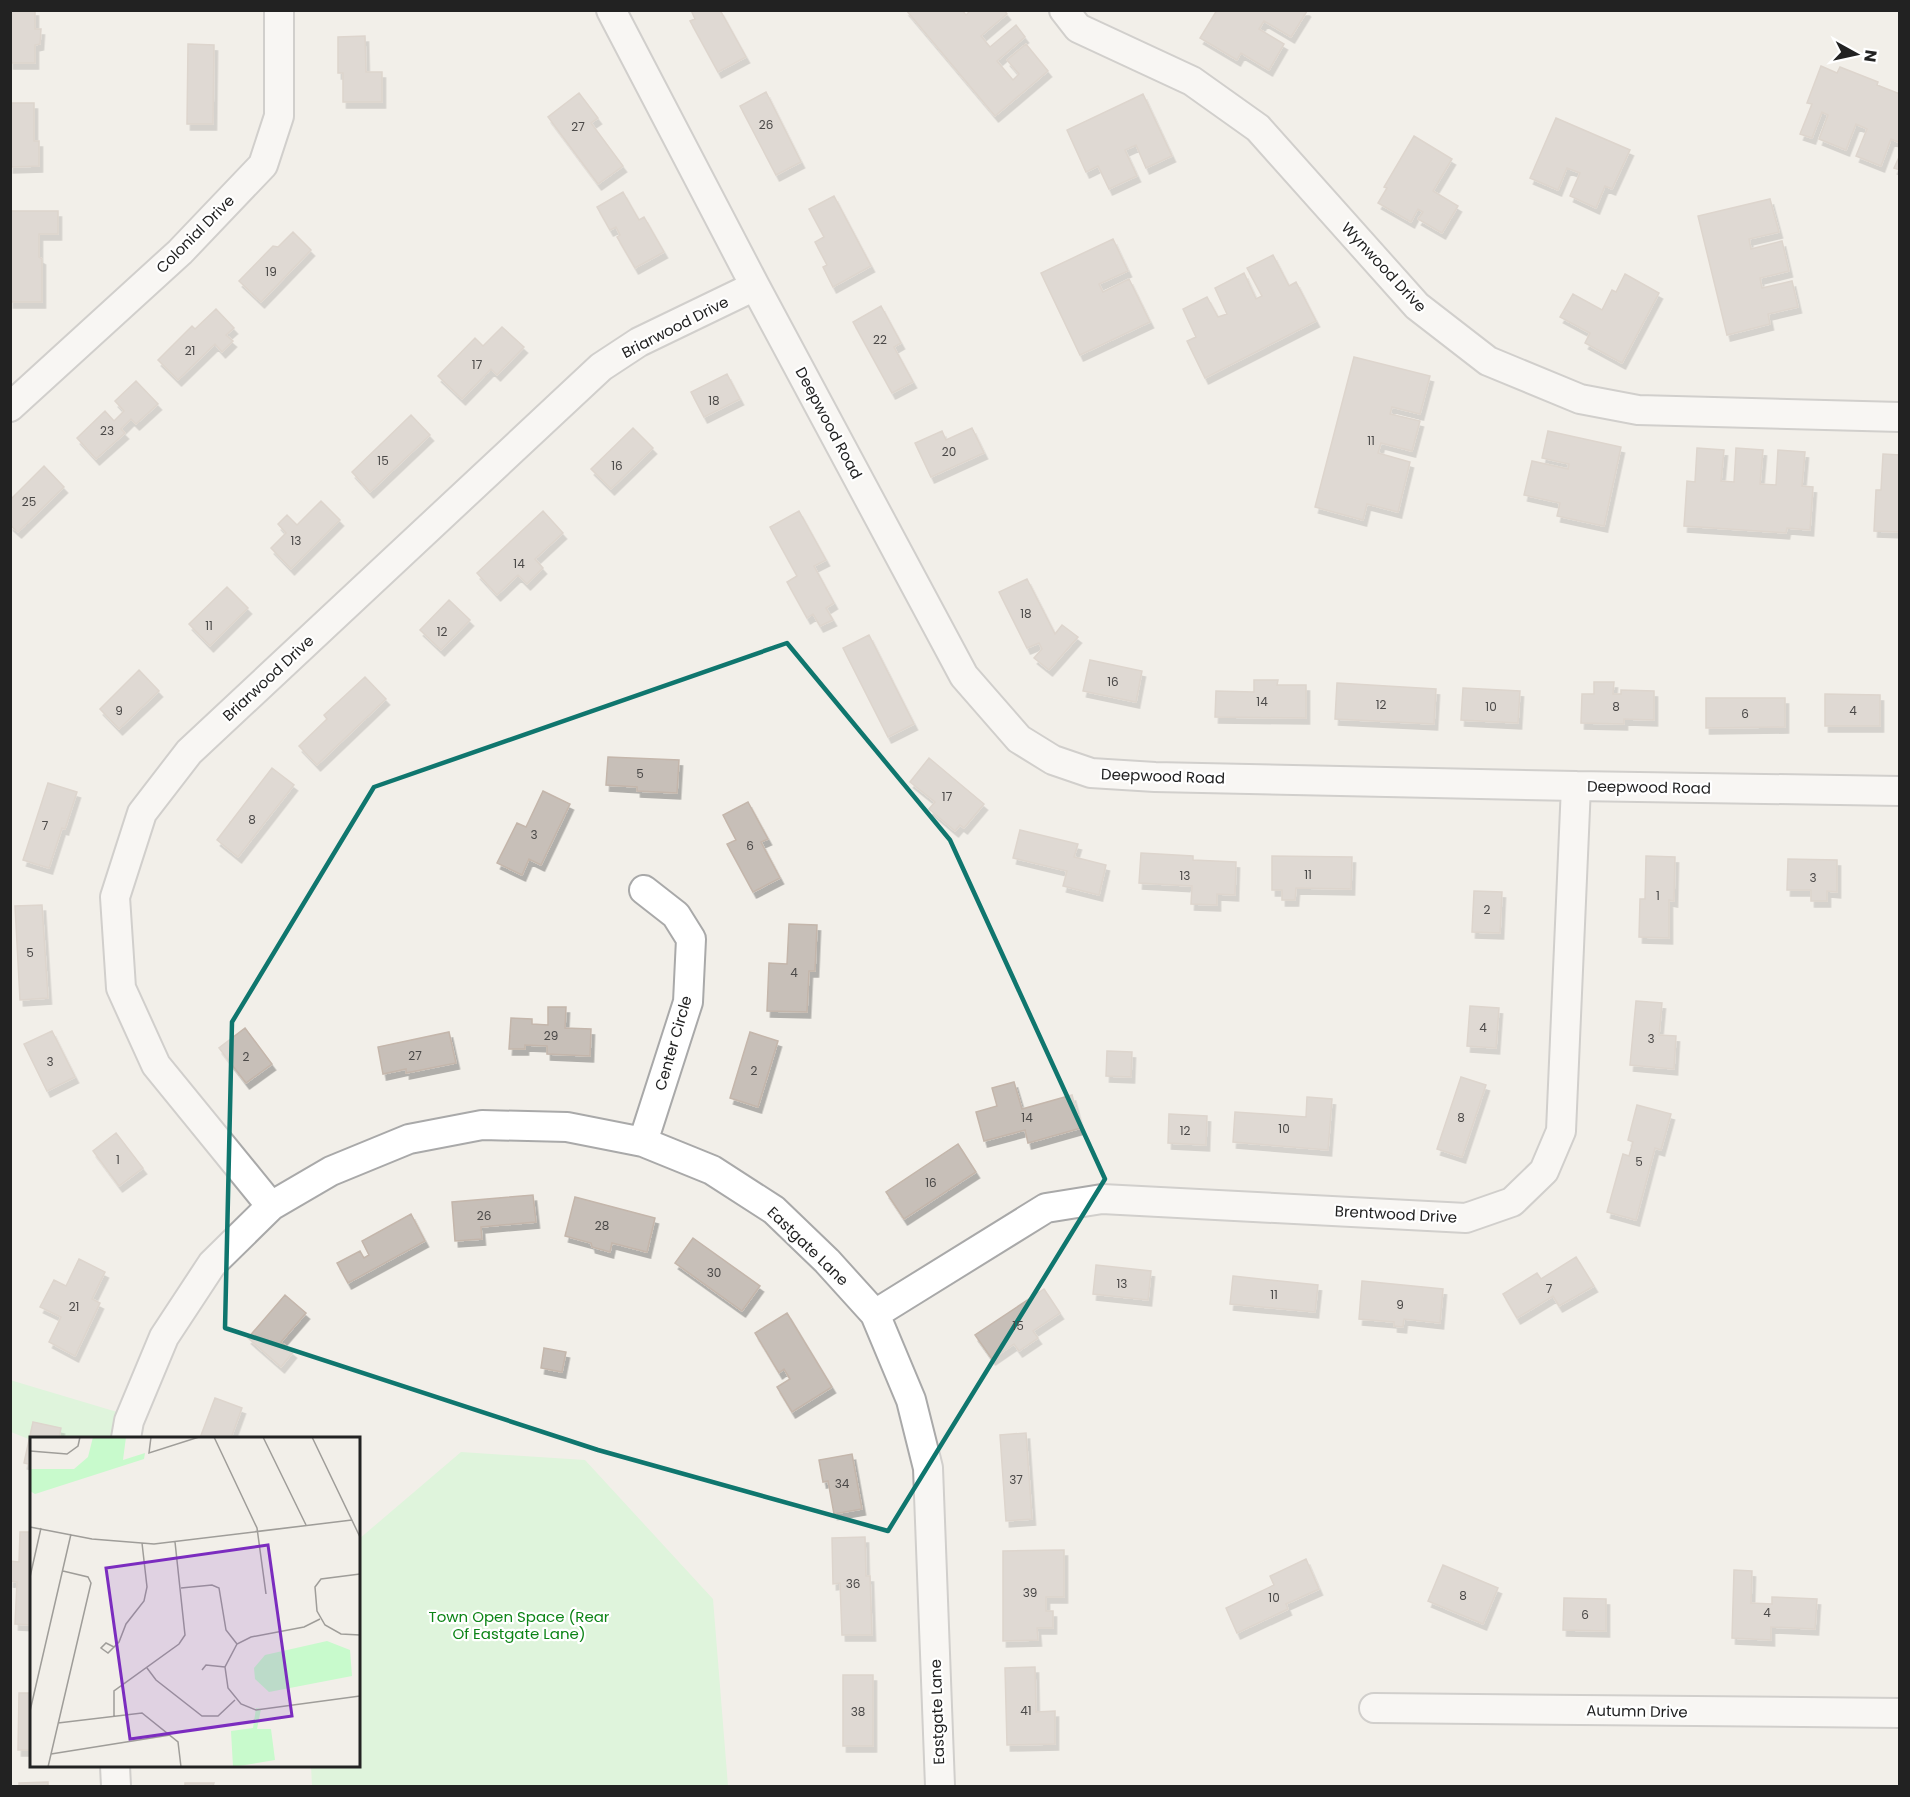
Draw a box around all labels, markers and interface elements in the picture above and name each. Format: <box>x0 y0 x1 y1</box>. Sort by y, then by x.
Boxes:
north arrow <box>1826 24 1886 84</box>
text: N <box>1858 48 1883 64</box>
house number: 26 <box>759 116 773 133</box>
house number: 27 <box>571 118 585 135</box>
street label: Colonial Drive <box>151 190 239 278</box>
street label: Wynwood Drive <box>1337 217 1431 317</box>
house number: 19 <box>265 263 277 280</box>
street label: Briarwood Drive <box>618 291 732 363</box>
house number: 22 <box>873 331 887 348</box>
house number: 21 <box>185 342 195 359</box>
house number: 17 <box>472 356 483 373</box>
street label: Deepwood Road <box>791 363 867 483</box>
house number: 18 <box>708 392 720 409</box>
house number: 23 <box>100 422 114 439</box>
house number: 11 <box>1367 432 1375 449</box>
house number: 20 <box>942 443 956 460</box>
house number: 15 <box>377 452 389 469</box>
house number: 16 <box>611 457 623 474</box>
house number: 25 <box>22 493 36 510</box>
house number: 13 <box>291 532 301 549</box>
house number: 14 <box>513 555 525 572</box>
house number: 18 <box>1020 605 1032 622</box>
house number: 11 <box>205 617 213 634</box>
house number: 12 <box>437 623 447 640</box>
street label: Briarwood Drive <box>218 630 318 726</box>
house number: 16 <box>1107 673 1119 690</box>
house number: 14 <box>1256 693 1268 710</box>
house number: 12 <box>1376 696 1386 713</box>
house number: 10 <box>1485 698 1497 715</box>
house number: 8 <box>1612 698 1620 715</box>
house number: 9 <box>115 702 123 719</box>
house number: 4 <box>1849 702 1857 719</box>
house number: 6 <box>1741 705 1749 722</box>
street label: Deepwood Road <box>1101 763 1225 789</box>
house number: 5 <box>636 765 644 782</box>
street label: Deepwood Road <box>1587 775 1711 799</box>
house number: 17 <box>942 788 953 805</box>
house number: 8 <box>248 811 256 828</box>
house number: 7 <box>42 817 49 834</box>
house number: 3 <box>530 826 538 843</box>
house number: 6 <box>746 837 754 854</box>
house number: 11 <box>1304 866 1312 883</box>
house number: 13 <box>1180 867 1190 884</box>
house number: 3 <box>1809 869 1817 886</box>
house number: 1 <box>1656 887 1660 904</box>
house number: 2 <box>1484 901 1491 918</box>
house number: 5 <box>26 944 34 961</box>
house number: 4 <box>790 964 798 981</box>
street label: Center Circle <box>649 993 697 1093</box>
house number: 4 <box>1479 1019 1487 1036</box>
house number: 29 <box>544 1027 558 1044</box>
house number: 3 <box>1647 1030 1655 1047</box>
house number: 27 <box>408 1047 422 1064</box>
house number: 2 <box>243 1048 250 1065</box>
house number: 3 <box>46 1053 54 1070</box>
house number: 2 <box>751 1062 758 1079</box>
house number: 14 <box>1021 1109 1033 1126</box>
house number: 8 <box>1457 1109 1465 1126</box>
house number: 10 <box>1278 1120 1290 1137</box>
house number: 12 <box>1180 1122 1190 1139</box>
house number: 1 <box>116 1151 120 1168</box>
house number: 5 <box>1635 1153 1643 1170</box>
house number: 16 <box>925 1174 937 1191</box>
street label: Brentwood Drive <box>1334 1200 1458 1228</box>
street label: Eastgate Lane <box>763 1202 853 1290</box>
house number: 26 <box>477 1207 491 1224</box>
house number: 28 <box>595 1217 609 1234</box>
house number: 30 <box>707 1264 721 1281</box>
house number: 13 <box>1117 1275 1127 1292</box>
house number: 7 <box>1546 1280 1553 1297</box>
house number: 11 <box>1270 1286 1278 1303</box>
house number: 9 <box>1396 1296 1404 1313</box>
house number: 21 <box>69 1298 79 1315</box>
house number: 15 <box>1012 1317 1024 1334</box>
inset map <box>30 1437 360 1767</box>
house number: 37 <box>1009 1471 1023 1488</box>
house number: 34 <box>835 1475 850 1492</box>
house number: 36 <box>846 1575 860 1592</box>
house number: 39 <box>1023 1584 1037 1601</box>
house number: 8 <box>1459 1587 1467 1604</box>
house number: 10 <box>1268 1589 1280 1606</box>
house number: 4 <box>1763 1604 1771 1621</box>
park label: Town Open Space (Rear Of Eastgate Lane) <box>429 1606 610 1644</box>
house number: 6 <box>1581 1606 1589 1623</box>
street label: Eastgate Lane <box>925 1659 949 1765</box>
street label: Autumn Drive <box>1586 1700 1688 1722</box>
house number: 41 <box>1020 1702 1032 1719</box>
house number: 38 <box>851 1703 865 1720</box>

